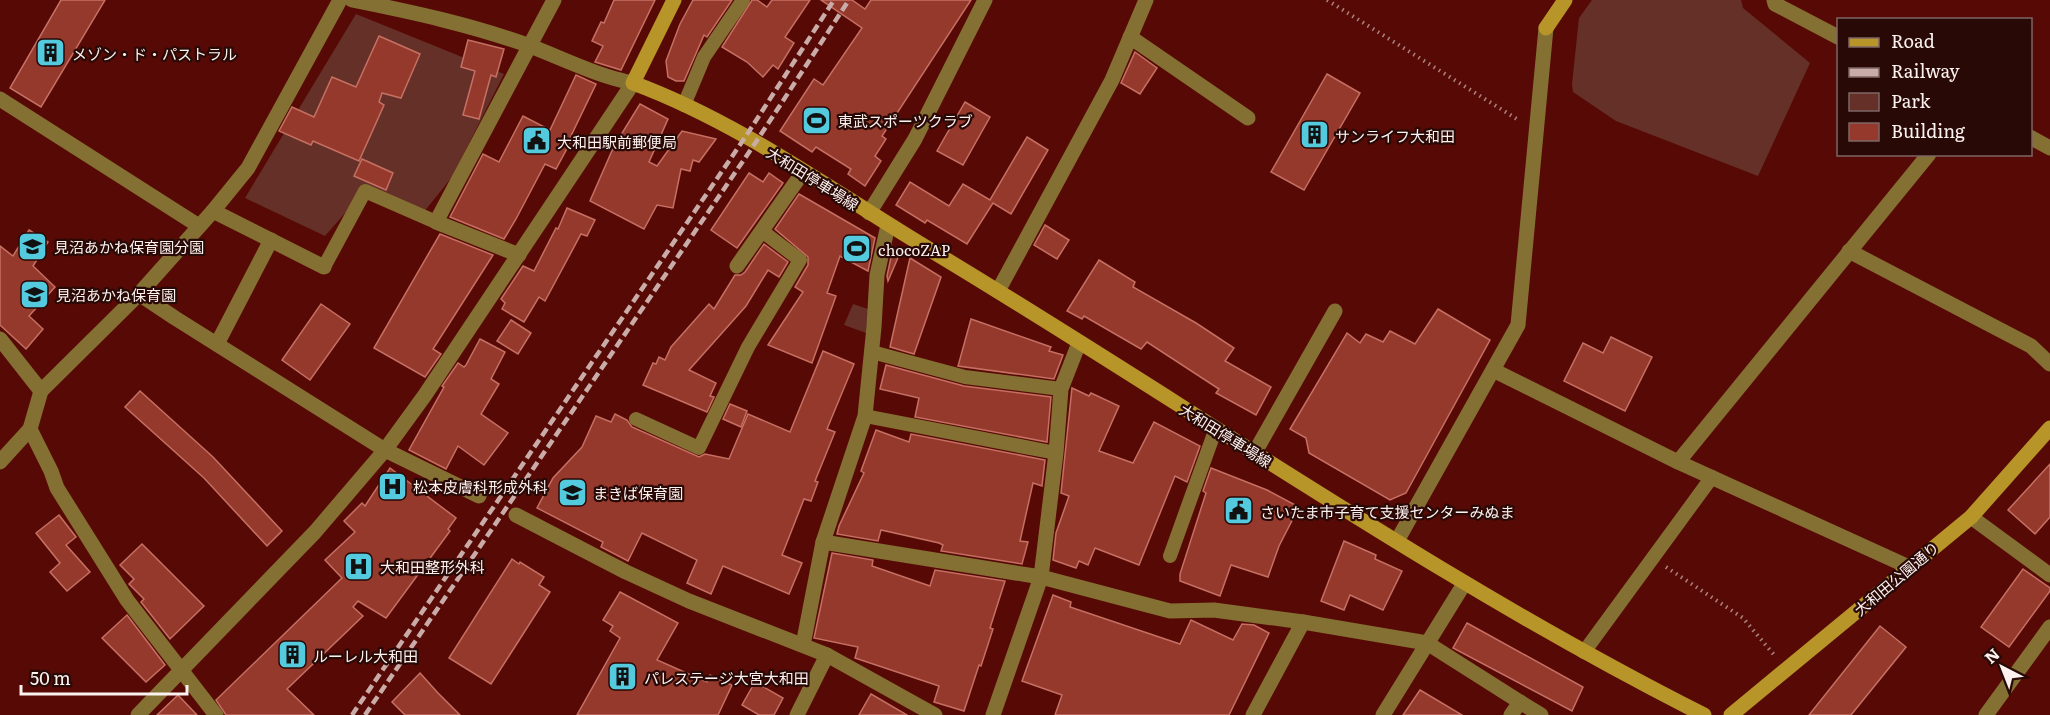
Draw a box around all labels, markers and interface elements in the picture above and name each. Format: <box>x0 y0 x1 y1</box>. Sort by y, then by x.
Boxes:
legend <box>1837 18 2032 156</box>
text: Road <box>1891 27 1935 54</box>
building icon: メゾン・ド・パストラル <box>35 37 67 69</box>
place label: メゾン・ド・パストラル <box>72 42 237 65</box>
text: Railway <box>1891 57 1960 84</box>
text: Park <box>1891 87 1932 114</box>
sports icon: 東武スポーツクラブ <box>801 104 833 136</box>
place label: 東武スポーツクラブ <box>838 109 973 132</box>
text: Building <box>1891 117 1966 144</box>
building icon: サンライフ大和田 <box>1298 119 1330 151</box>
place label: サンライフ大和田 <box>1335 124 1455 147</box>
public building icon: 大和田駅前郵便局 <box>520 125 552 157</box>
place label: 大和田駅前郵便局 <box>557 130 677 153</box>
street label: 大和田停車場線 <box>762 140 864 216</box>
school or university icon: 見沼あかね保育園分園 <box>17 230 49 262</box>
sports icon: chocoZAP <box>841 233 873 265</box>
place label: 見沼あかね保育園分園 <box>54 235 204 258</box>
place label: chocoZAP <box>878 238 950 261</box>
school or university icon: 見沼あかね保育園 <box>19 278 51 310</box>
place label: 見沼あかね保育園 <box>56 283 176 306</box>
street label: 大和田停車場線 <box>1175 397 1277 473</box>
hospital icon: 松本皮膚科形成外科 <box>376 470 408 502</box>
place label: 松本皮膚科形成外科 <box>413 475 548 498</box>
school or university icon: まきば保育園 <box>556 476 588 508</box>
place label: まきば保育園 <box>593 481 683 504</box>
public building icon: さいたま市子育て支援センターみぬま <box>1223 495 1255 527</box>
place label: さいたま市子育て支援センターみぬま <box>1260 500 1515 523</box>
street label: 大和田公園通り <box>1848 535 1944 621</box>
hospital icon: 大和田整形外科 <box>343 550 375 582</box>
place label: 大和田整形外科 <box>380 555 485 578</box>
north arrow <box>1972 637 2032 697</box>
building icon: ルーレル大和田 <box>276 639 308 671</box>
text: N <box>1978 642 2004 669</box>
place label: ルーレル大和田 <box>313 644 418 667</box>
scale bar <box>21 658 188 696</box>
building icon: パレステージ大宮大和田 <box>607 661 639 693</box>
text: 50 m <box>30 664 71 691</box>
place label: パレステージ大宮大和田 <box>644 666 809 689</box>

